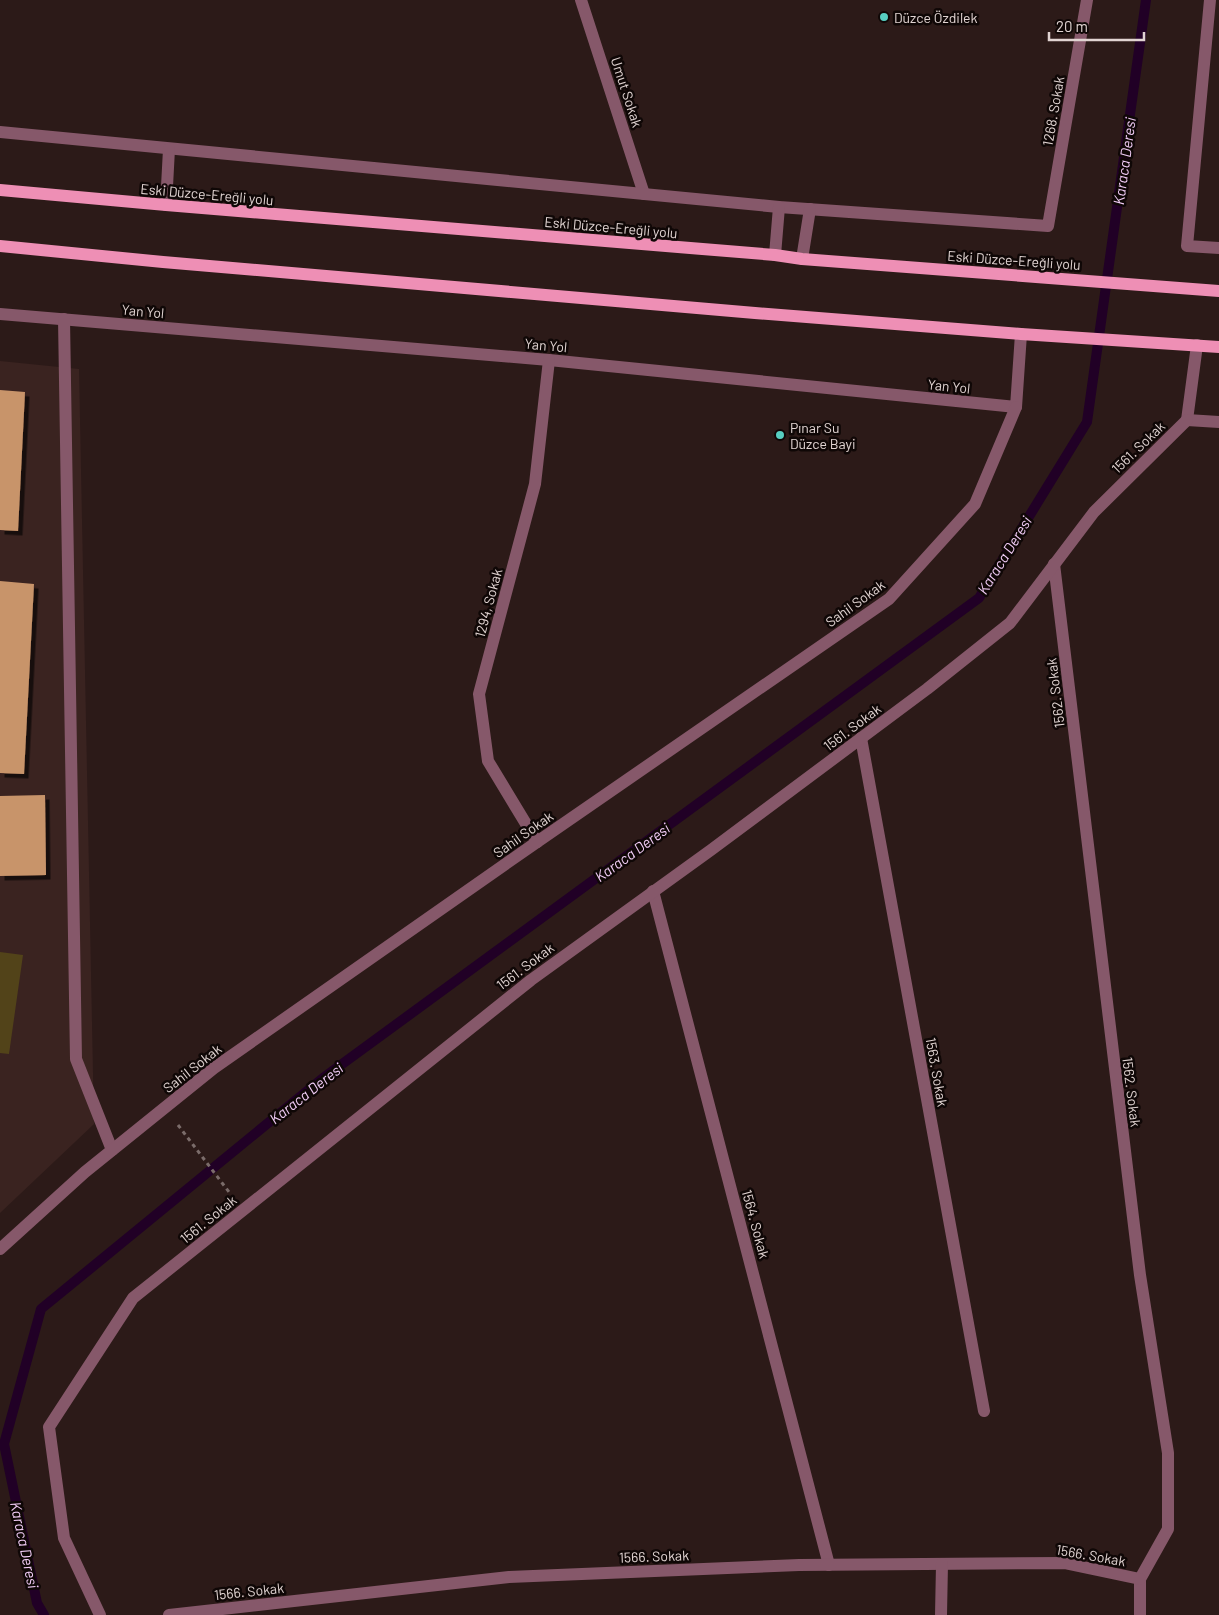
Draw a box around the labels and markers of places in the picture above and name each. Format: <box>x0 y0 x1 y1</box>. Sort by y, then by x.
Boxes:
place label: Düzce Özdilek <box>894 9 978 26</box>
marker: Düzce Özdilek <box>878 11 890 23</box>
place label: Pınar Su Düzce Bayi <box>790 419 856 452</box>
marker: Pınar Su Düzce Bayi <box>774 429 786 441</box>

